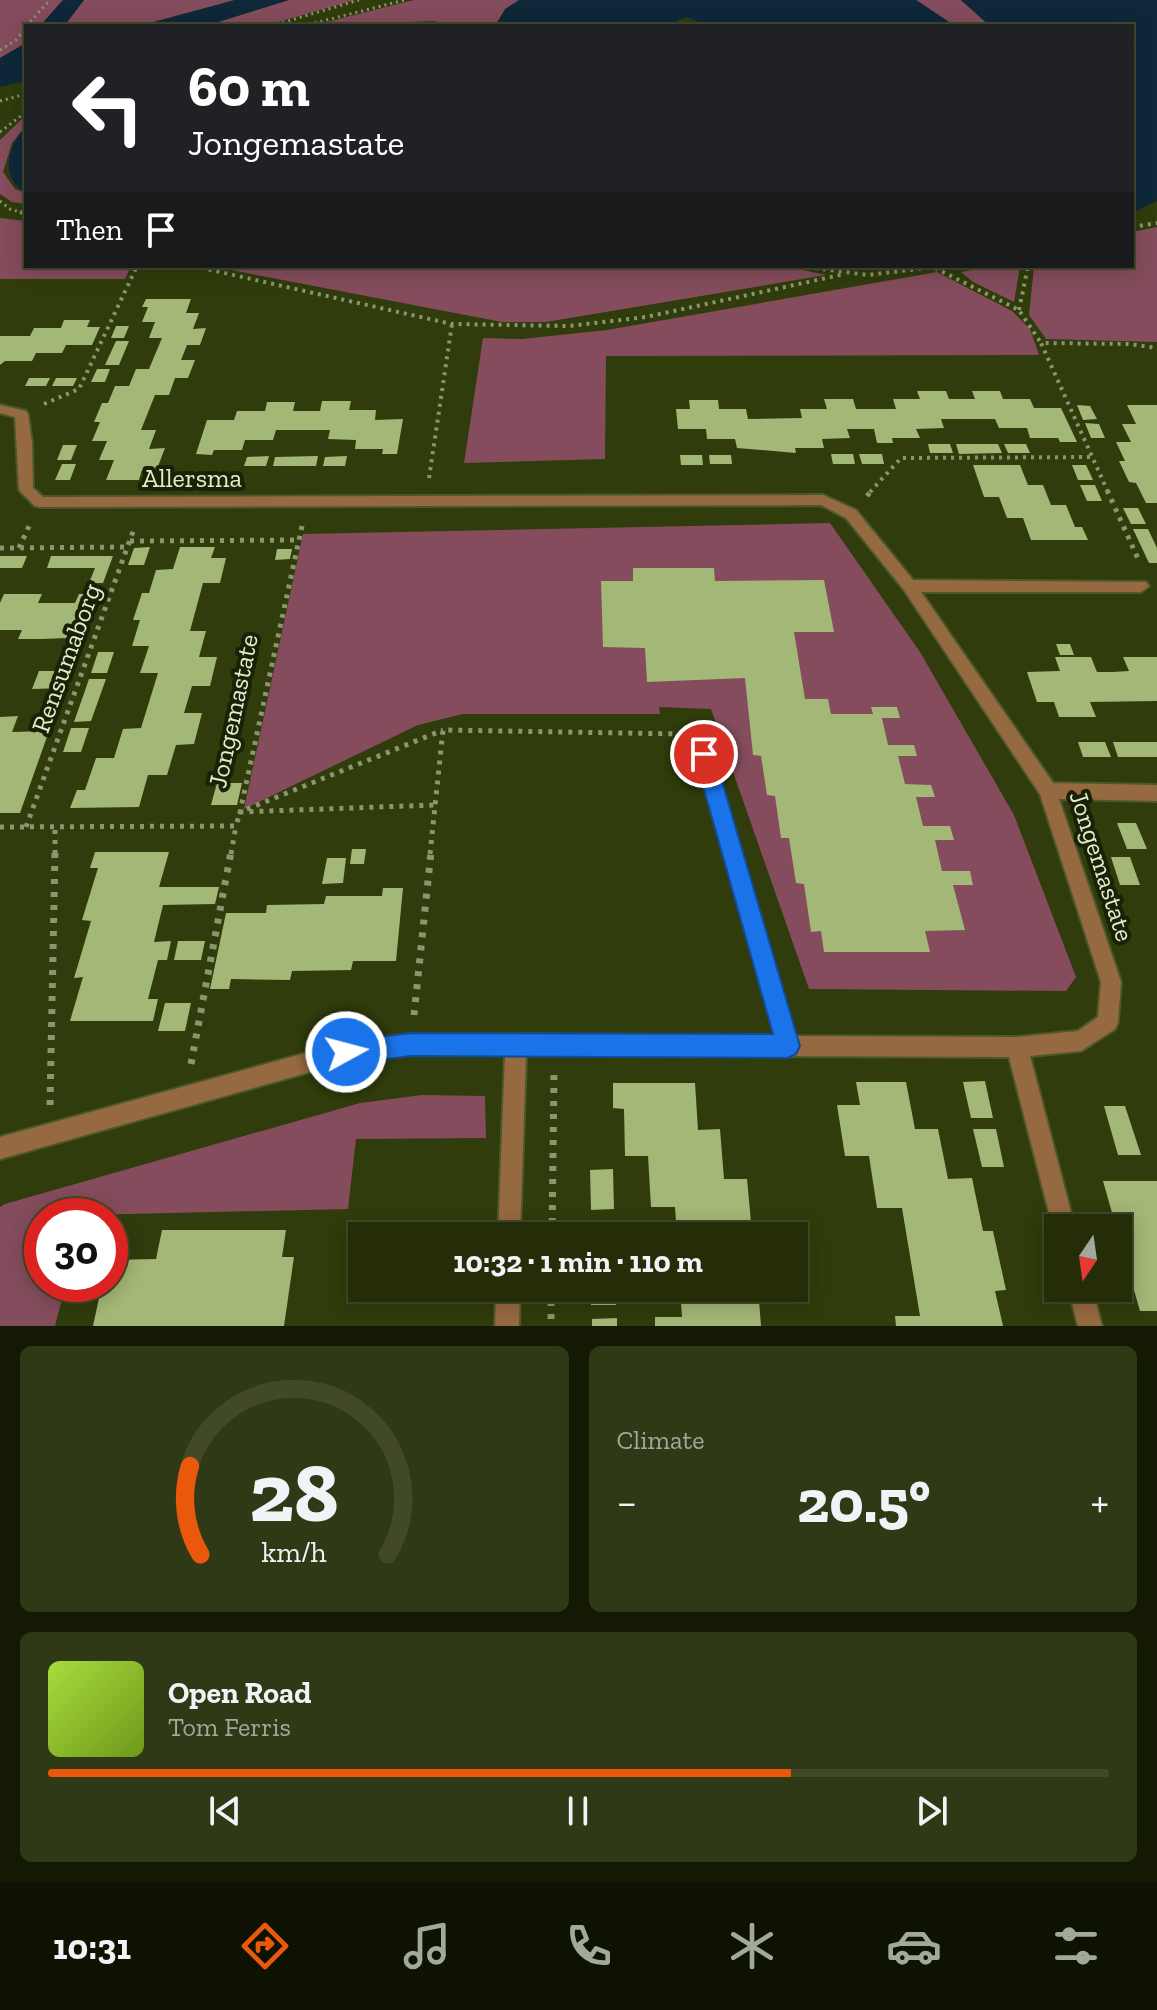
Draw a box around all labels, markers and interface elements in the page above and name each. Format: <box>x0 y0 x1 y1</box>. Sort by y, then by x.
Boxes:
text: 60 m <box>188 53 310 120</box>
icon: left <box>56 56 160 160</box>
text: Jongemastate <box>188 121 405 164</box>
icon: arrive <box>139 208 183 252</box>
text: Then <box>56 212 123 248</box>
street label: Allersma <box>142 462 243 494</box>
street label: Rensumaborg <box>24 579 108 737</box>
street label: Jongemastate <box>201 631 265 791</box>
pin <box>670 720 738 788</box>
icon: arrive <box>682 732 726 776</box>
street label: Jongemastate <box>1063 787 1141 945</box>
position arrow <box>304 1010 388 1094</box>
speed limit sign: 30 <box>24 1198 128 1302</box>
north arrow <box>1044 1214 1132 1302</box>
map controls <box>1044 1214 1132 1302</box>
text: 10:32 · 1 min · 110 m <box>453 1244 703 1280</box>
text: Climate <box>617 1424 704 1456</box>
text: 28 <box>249 1442 339 1542</box>
text: 20.5° <box>797 1465 931 1537</box>
text: − <box>617 1475 637 1528</box>
text: + <box>1090 1475 1109 1528</box>
text: km/h <box>262 1535 327 1569</box>
text: Open Road <box>168 1675 311 1711</box>
text: Tom Ferris <box>168 1711 291 1743</box>
icon: previous <box>203 1789 247 1833</box>
icon: pause <box>556 1789 600 1833</box>
icon: next <box>910 1789 954 1833</box>
icon: directions <box>237 1918 293 1974</box>
icon: music <box>399 1918 455 1974</box>
icon: phone <box>561 1918 617 1974</box>
icon: climate <box>724 1918 780 1974</box>
icon: car <box>886 1918 942 1974</box>
icon: filters <box>1048 1918 1104 1974</box>
text: 10:31 <box>53 1925 131 1968</box>

